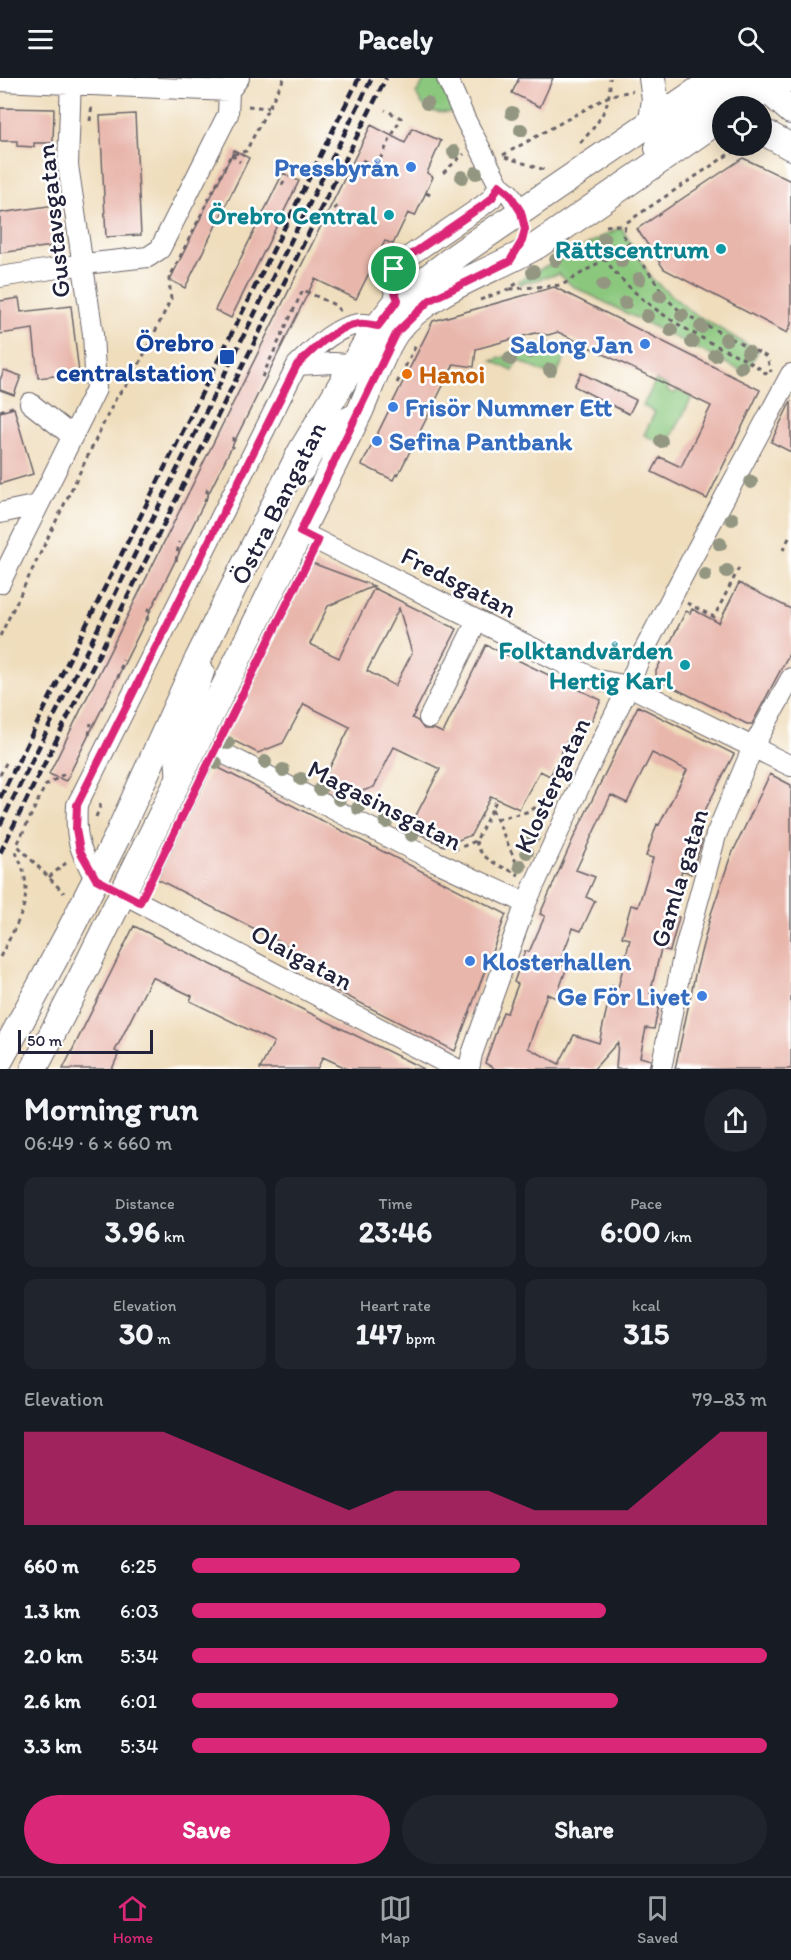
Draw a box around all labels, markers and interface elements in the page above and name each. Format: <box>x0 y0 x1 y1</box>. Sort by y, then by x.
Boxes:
icon: menu <box>24 23 57 56</box>
text: Pacely <box>358 23 433 56</box>
icon: search <box>734 23 767 56</box>
map controls <box>712 96 772 156</box>
button: locate <box>712 96 772 156</box>
street label: Gustavsgatan <box>29 142 77 300</box>
place label: Pressbyrån <box>274 151 399 183</box>
marker: Pressbyrån <box>404 160 418 174</box>
place label: Örebro Central <box>208 199 378 231</box>
marker: Örebro Central <box>382 208 396 222</box>
place label: Rättscentrum <box>555 233 709 265</box>
marker: Rättscentrum <box>714 242 728 256</box>
pin <box>368 243 419 294</box>
icon: arrive <box>377 252 410 285</box>
place label: Örebro centralstation <box>56 326 214 388</box>
place label: Salong Jan <box>510 328 633 360</box>
marker: Salong Jan <box>638 337 652 351</box>
marker: Örebro centralstation <box>218 348 236 366</box>
place label: Hanoi <box>419 358 485 390</box>
marker: Hanoi <box>400 367 414 381</box>
place label: Frisör Nummer Ett <box>405 391 613 423</box>
marker: Frisör Nummer Ett <box>386 400 400 414</box>
street label: Östra Bangatan <box>223 416 333 590</box>
place label: Sefina Pantbank <box>389 425 573 457</box>
marker: Sefina Pantbank <box>370 434 384 448</box>
street label: Fredsgatan <box>396 539 522 625</box>
place label: Folktandvården Hertig Karl <box>498 634 674 696</box>
marker: Folktandvården Hertig Karl <box>678 658 692 672</box>
street label: Klostergatan <box>507 712 597 858</box>
street label: Magasinsgatan <box>303 752 468 858</box>
street label: Gamla gatan <box>643 805 715 951</box>
street label: Olaigatan <box>245 917 359 997</box>
place label: Klosterhallen <box>482 945 631 977</box>
marker: Klosterhallen <box>463 954 477 968</box>
place label: Ge För Livet <box>557 980 690 1012</box>
marker: Ge För Livet <box>695 989 709 1003</box>
scale bar <box>18 1027 153 1055</box>
text: 50 m <box>27 1031 62 1050</box>
text: Morning run <box>24 1089 199 1128</box>
button: share <box>704 1089 767 1152</box>
text: 06:49 · 6 × 660 m <box>24 1131 172 1155</box>
text: Distance <box>115 1194 175 1213</box>
text: Time <box>378 1194 413 1213</box>
text: Pace <box>630 1194 662 1213</box>
text: 3.96 <box>105 1213 160 1250</box>
text: 23:46 <box>359 1213 432 1250</box>
text: 6:00 <box>600 1213 661 1250</box>
text: km <box>160 1227 185 1246</box>
text: /km <box>661 1227 692 1246</box>
text: Elevation <box>113 1296 177 1315</box>
text: Heart rate <box>360 1296 431 1315</box>
text: kcal <box>632 1296 660 1315</box>
text: 30 <box>119 1315 154 1352</box>
text: 147 <box>355 1315 402 1352</box>
text: 315 <box>623 1315 669 1352</box>
text: m <box>154 1329 171 1348</box>
text: bpm <box>402 1329 436 1348</box>
text: Elevation <box>24 1387 103 1411</box>
text: 79–83 m <box>692 1387 767 1411</box>
text: 660 m <box>24 1554 79 1578</box>
text: 6:25 <box>120 1554 157 1578</box>
text: 1.3 km <box>24 1599 80 1623</box>
text: 6:03 <box>120 1599 159 1623</box>
text: 2.0 km <box>24 1644 83 1668</box>
text: 5:34 <box>120 1644 158 1668</box>
text: 2.6 km <box>24 1689 81 1713</box>
text: 6:01 <box>120 1689 157 1713</box>
text: 3.3 km <box>24 1734 82 1758</box>
text: 5:34 <box>120 1734 158 1758</box>
button: Save <box>24 1795 390 1864</box>
button: Share <box>402 1795 767 1864</box>
tab: Home <box>113 1892 153 1947</box>
tab: Map <box>379 1892 412 1947</box>
tab: Saved <box>637 1892 678 1947</box>

